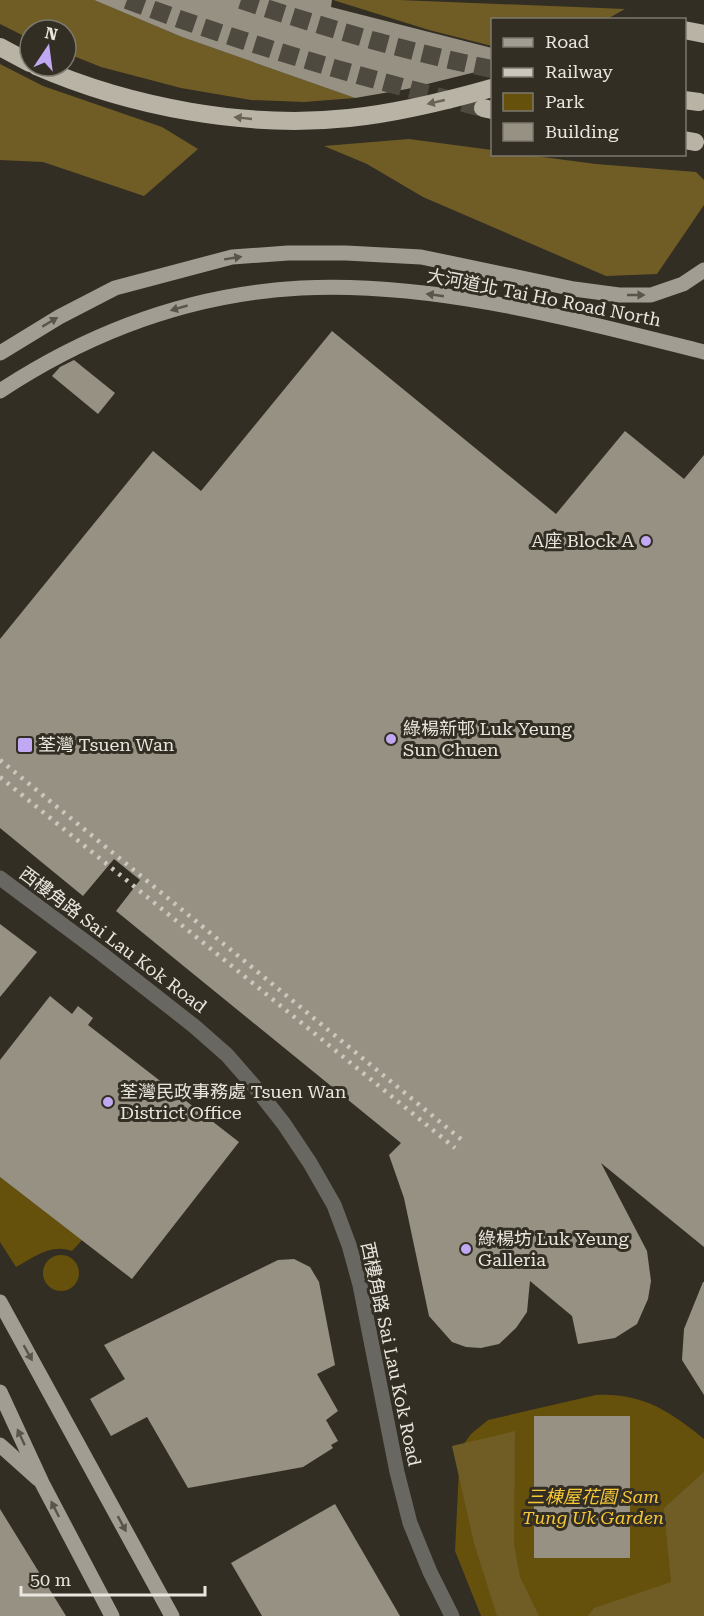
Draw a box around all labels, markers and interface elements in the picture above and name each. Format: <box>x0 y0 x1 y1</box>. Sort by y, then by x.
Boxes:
north arrow <box>18 18 78 78</box>
legend <box>491 18 686 156</box>
text: N <box>43 23 59 45</box>
text: Road <box>545 31 590 52</box>
text: Railway <box>545 61 613 82</box>
text: Park <box>545 91 585 112</box>
one-way arrow <box>426 98 445 107</box>
one-way arrow <box>233 113 252 123</box>
text: Building <box>545 121 619 142</box>
one-way arrow <box>223 253 242 262</box>
street label: 大河道北 Tai Ho Road North <box>425 264 663 331</box>
one-way arrow <box>425 290 444 299</box>
one-way arrow <box>627 290 646 300</box>
one-way arrow <box>170 304 188 313</box>
one-way arrow <box>42 317 59 327</box>
place label: A座 Block A <box>532 530 634 551</box>
marker: A座 Block A <box>639 534 653 548</box>
place label: 綠楊新邨 Luk Yeung Sun Chuen <box>403 718 573 760</box>
marker: 綠楊新邨 Luk Yeung Sun Chuen <box>384 732 398 746</box>
place label: 荃灣 Tsuen Wan <box>38 734 175 755</box>
marker: 荃灣 Tsuen Wan <box>16 736 34 754</box>
street label: 西樓角路 Sai Lau Kok Road <box>16 862 211 1017</box>
place label: 荃灣民政事務處 Tsuen Wan District Office <box>120 1081 347 1123</box>
marker: 荃灣民政事務處 Tsuen Wan District Office <box>101 1095 115 1109</box>
place label: 綠楊坊 Luk Yeung Galleria <box>478 1228 630 1270</box>
street label: 西樓角路 Sai Lau Kok Road <box>357 1240 426 1468</box>
marker: 綠楊坊 Luk Yeung Galleria <box>459 1242 473 1256</box>
one-way arrow <box>23 1345 33 1362</box>
one-way arrow <box>17 1429 26 1446</box>
park label: 三棟屋花園 Sam Tung Uk Garden <box>522 1486 664 1528</box>
one-way arrow <box>51 1500 60 1517</box>
one-way arrow <box>117 1516 127 1533</box>
scale bar <box>21 1559 206 1597</box>
text: 50 m <box>30 1569 71 1590</box>

